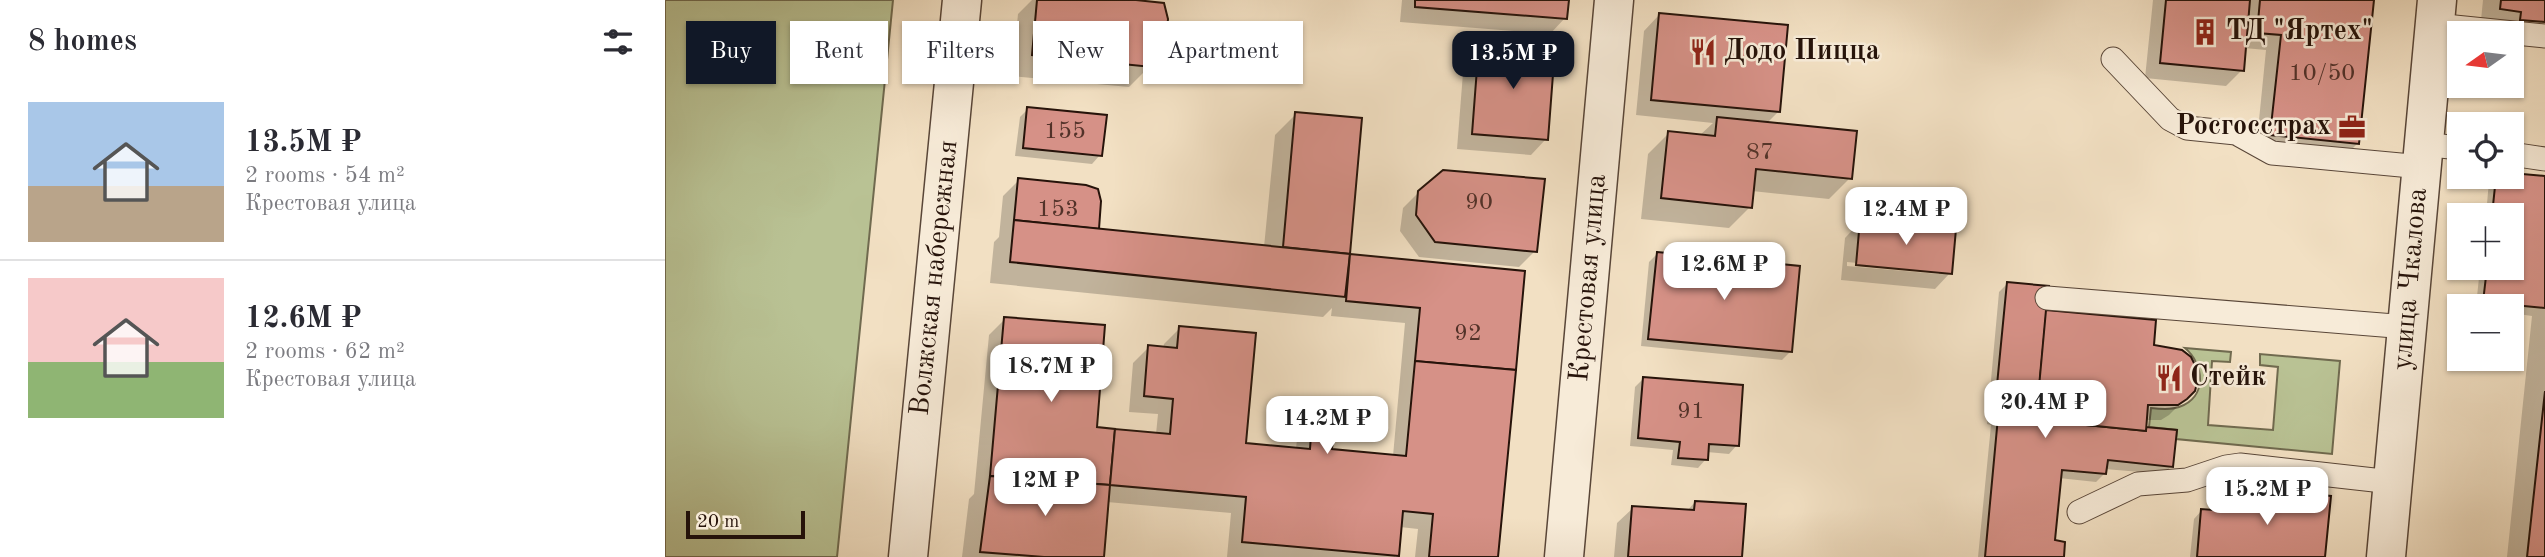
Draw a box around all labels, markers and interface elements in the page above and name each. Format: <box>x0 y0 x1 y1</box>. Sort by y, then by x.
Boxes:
building icon: ТД "Яртех" <box>2190 17 2220 47</box>
place label: ТД "Яртех" <box>2226 18 2373 46</box>
chip: Buy <box>686 21 776 84</box>
chip: Rent <box>790 21 888 84</box>
chip: Filters <box>902 21 1019 84</box>
chip: New <box>1033 21 1129 84</box>
chip: Apartment <box>1143 21 1303 84</box>
north arrow <box>2447 21 2523 98</box>
map controls <box>2447 21 2524 371</box>
icon: filters <box>599 23 637 61</box>
text: 8 homes <box>28 27 137 57</box>
pin: 13.5M ₽ <box>1448 32 1578 91</box>
restaurant icon: Додо Пицца <box>1688 37 1718 67</box>
place label: Додо Пицца <box>1724 38 1880 66</box>
text: 13.5M ₽ <box>1468 42 1558 65</box>
house number: 10/50 <box>2289 62 2355 86</box>
office icon: Росгосстрах <box>2337 112 2367 142</box>
button: locate <box>2447 112 2524 189</box>
place label: Росгосстрах <box>2175 113 2331 141</box>
house number: 155 <box>1044 120 1086 144</box>
text: 13.5M ₽ <box>245 128 362 158</box>
icon: home <box>84 130 168 214</box>
street label: Волжская набережная <box>907 139 963 417</box>
house number: 87 <box>1746 141 1774 165</box>
text: 2 rooms · 54 m² <box>245 164 405 187</box>
street label: Крестовая улица <box>1566 173 1612 383</box>
street label: улица Чкалова <box>2389 186 2433 371</box>
pin: 12.4M ₽ <box>1841 188 1971 247</box>
house number: 90 <box>1465 191 1493 215</box>
text: Крестовая улица <box>245 192 416 215</box>
house number: 153 <box>1037 198 1079 222</box>
text: 12.4M ₽ <box>1861 198 1951 221</box>
button: + <box>2447 203 2524 280</box>
pin: 12.6M ₽ <box>1659 243 1789 302</box>
text: 12.6M ₽ <box>1679 253 1769 276</box>
button: − <box>2447 294 2524 371</box>
text: 12.6M ₽ <box>245 304 362 334</box>
icon: home <box>84 306 168 390</box>
house number: 92 <box>1454 322 1482 346</box>
text: 2 rooms · 62 m² <box>245 340 405 363</box>
pin: 18.7M ₽ <box>986 344 1116 404</box>
text: 18.7M ₽ <box>1006 355 1096 378</box>
restaurant icon: Стейк <box>2154 363 2184 393</box>
place label: Стейк <box>2190 363 2266 392</box>
text: Крестовая улица <box>245 368 416 391</box>
pin: 20.4M ₽ <box>1980 380 2110 440</box>
text: 20.4M ₽ <box>2000 391 2090 414</box>
pin: 14.2M ₽ <box>1262 396 1392 456</box>
house number: 91 <box>1677 400 1705 424</box>
text: 14.2M ₽ <box>1282 407 1372 430</box>
pin: 12M ₽ <box>996 458 1094 518</box>
pin: 15.2M ₽ <box>2202 468 2332 527</box>
text: 12M ₽ <box>1010 469 1080 492</box>
text: 15.2M ₽ <box>2222 478 2312 501</box>
scale bar <box>686 508 805 540</box>
text: 20 m <box>697 513 739 532</box>

